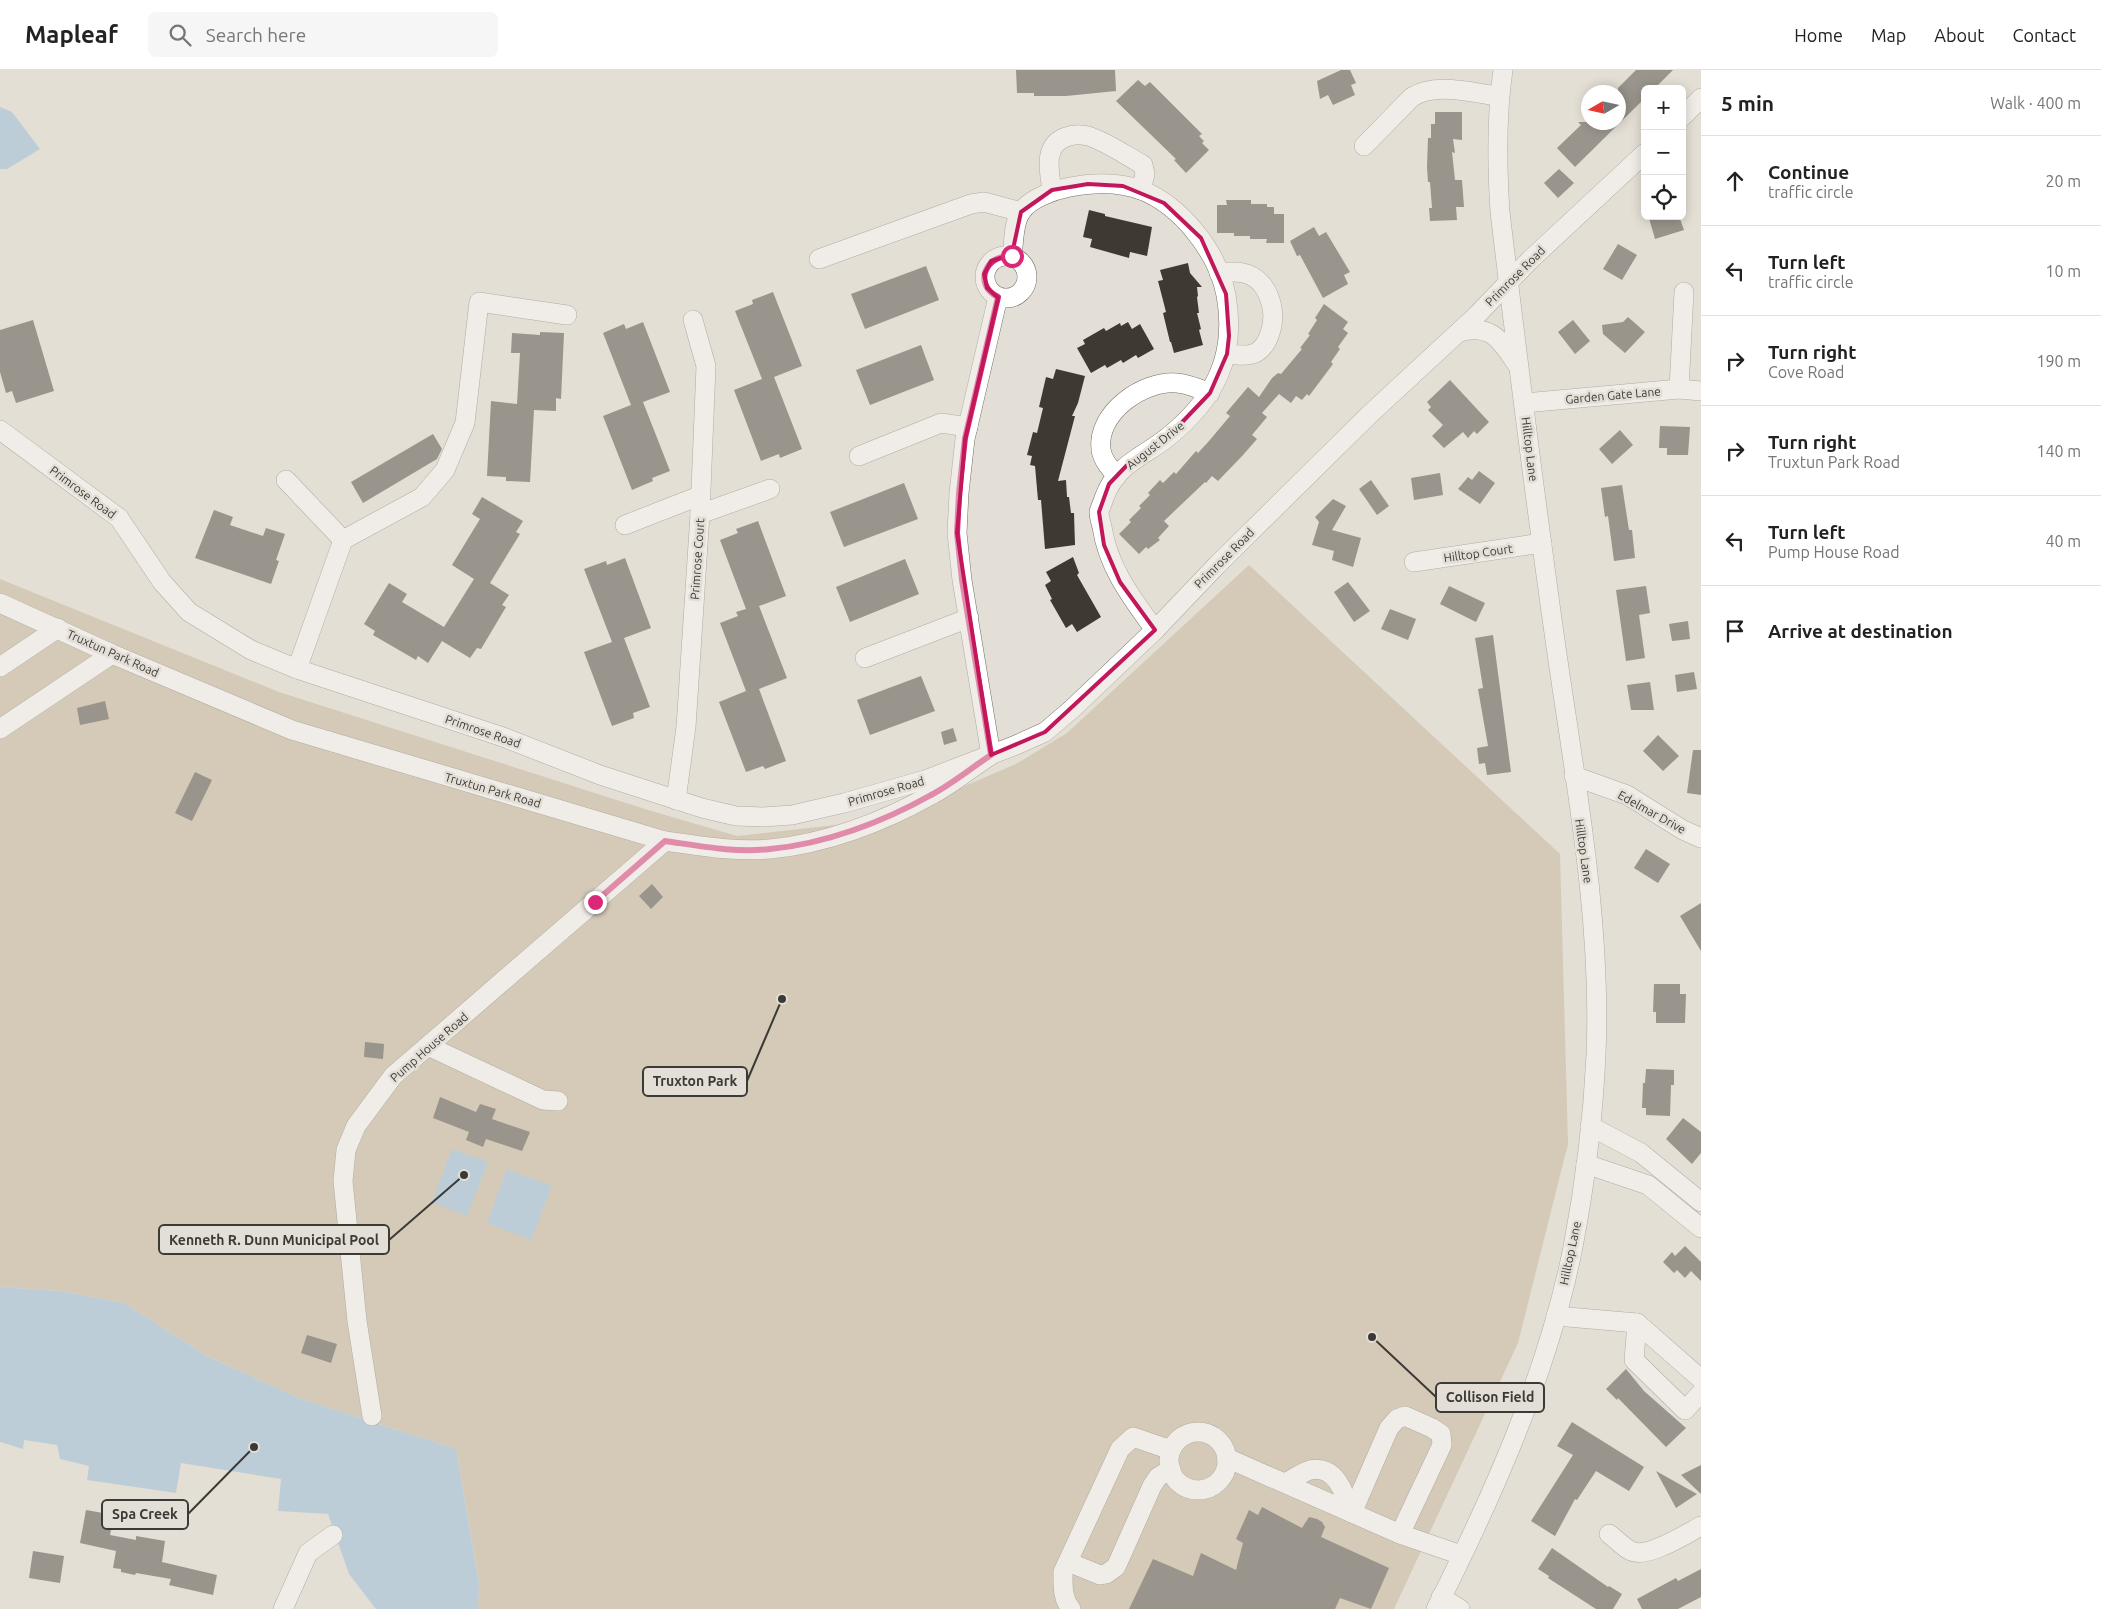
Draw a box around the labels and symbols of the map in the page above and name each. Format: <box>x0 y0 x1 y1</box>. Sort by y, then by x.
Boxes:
north arrow <box>1581 85 1626 130</box>
street label: Primrose Road <box>1483 244 1547 308</box>
route start <box>1001 245 1024 268</box>
street label: Garden Gate Lane <box>1565 384 1661 406</box>
street label: Hilltop Lane <box>1520 416 1540 482</box>
street label: August Drive <box>1124 418 1186 472</box>
street label: Primrose Road <box>48 463 118 521</box>
street label: Primrose Court <box>688 518 706 600</box>
street label: Primrose Road <box>1192 526 1256 590</box>
street label: Hilltop Court <box>1443 542 1514 564</box>
street label: Truxtun Park Road <box>65 627 161 679</box>
street label: Primrose Road <box>444 712 522 750</box>
street label: Truxtun Park Road <box>444 770 542 810</box>
street label: Primrose Road <box>846 774 926 808</box>
street label: Edelmar Drive <box>1616 788 1688 836</box>
street label: Hilltop Lane <box>1573 818 1595 884</box>
route end <box>584 891 607 914</box>
street label: Pump House Road <box>388 1010 470 1084</box>
callout: Truxton Park <box>643 1067 747 1096</box>
text: Truxton Park <box>653 1073 737 1089</box>
street label: Hilltop Lane <box>1557 1220 1583 1286</box>
callout: Kenneth R. Dunn Municipal Pool <box>159 1225 389 1254</box>
text: Kenneth R. Dunn Municipal Pool <box>169 1232 379 1248</box>
callout: Collison Field <box>1436 1383 1544 1412</box>
text: Collison Field <box>1446 1389 1534 1405</box>
callout: Spa Creek <box>102 1500 188 1529</box>
text: Spa Creek <box>112 1506 178 1522</box>

